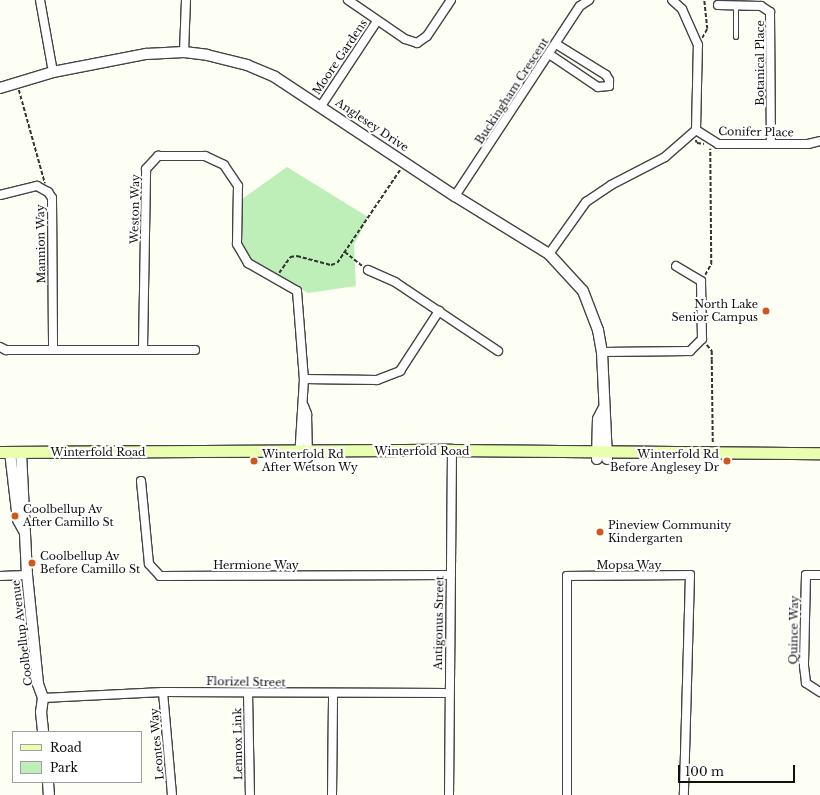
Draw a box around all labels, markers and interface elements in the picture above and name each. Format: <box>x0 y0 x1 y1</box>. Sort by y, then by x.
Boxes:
street label: Moore Gardens <box>310 17 370 97</box>
street label: Botanical Place <box>753 20 767 106</box>
street label: Buckingham Crescent <box>473 35 551 147</box>
street label: Anglesey Drive <box>333 96 411 154</box>
street label: Conifer Place <box>718 125 794 139</box>
street label: Weston Way <box>128 174 142 244</box>
street label: Mannion Way <box>34 204 48 284</box>
place label: North Lake Senior Campus <box>671 298 758 324</box>
marker: North Lake Senior Campus <box>761 306 771 316</box>
street label: Winterfold Road <box>375 444 469 458</box>
street label: Winterfold Road <box>51 445 145 459</box>
place label: Winterfold Rd After Wetson Wy <box>262 448 359 474</box>
place label: Winterfold Rd Before Anglesey Dr <box>609 448 719 474</box>
marker: Winterfold Rd After Wetson Wy <box>249 456 259 466</box>
marker: Winterfold Rd Before Anglesey Dr <box>722 456 732 466</box>
place label: Coolbellup Av After Camillo St <box>23 503 114 529</box>
marker: Coolbellup Av After Camillo St <box>10 511 20 521</box>
place label: Pineview Community Kindergarten <box>608 519 732 545</box>
marker: Pineview Community Kindergarten <box>595 527 605 537</box>
place label: Coolbellup Av Before Camillo St <box>40 550 140 576</box>
marker: Coolbellup Av Before Camillo St <box>27 558 37 568</box>
street label: Hermione Way <box>213 558 299 572</box>
street label: Mopsa Way <box>596 558 662 572</box>
street label: Antigonus Street <box>432 576 446 670</box>
street label: Coolbellup Avenue <box>9 579 35 687</box>
street label: Quince Way <box>787 595 801 665</box>
street label: Florizel Street <box>206 675 286 689</box>
street label: Leontes Way <box>147 707 167 781</box>
street label: Lennox Link <box>231 708 245 780</box>
legend <box>12 731 142 783</box>
text: Road <box>50 740 82 755</box>
scale bar <box>680 757 797 783</box>
text: Park <box>50 760 78 775</box>
text: 100 m <box>685 764 724 779</box>

